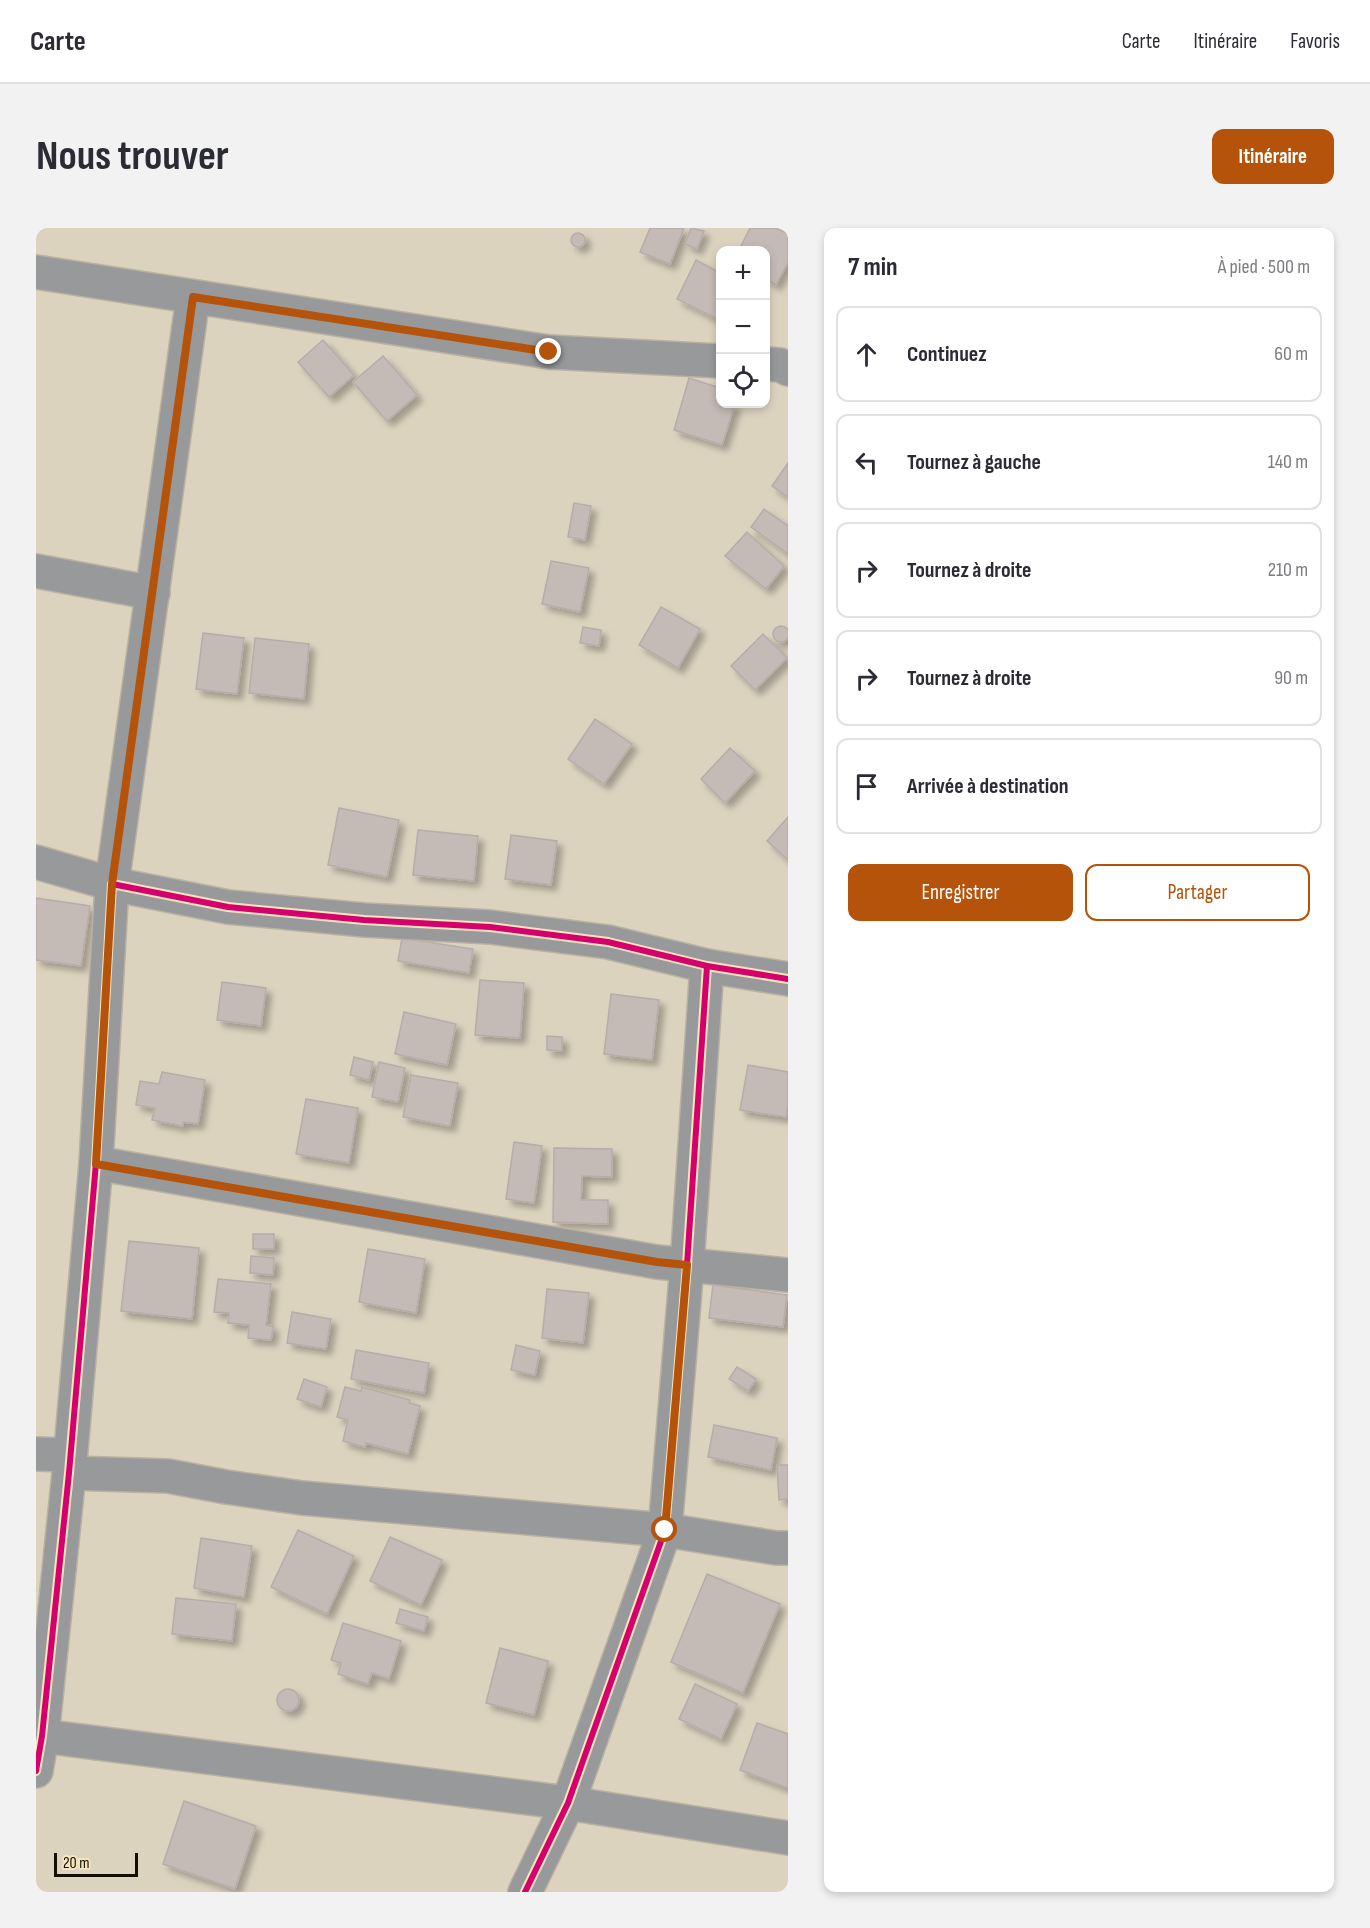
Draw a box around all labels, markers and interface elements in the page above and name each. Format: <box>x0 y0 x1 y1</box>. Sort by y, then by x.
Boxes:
text: Carte <box>30 25 86 58</box>
text: Carte <box>1122 29 1161 54</box>
text: Itinéraire <box>1194 29 1257 54</box>
text: Favoris <box>1290 29 1340 54</box>
button: Itinéraire <box>1212 129 1334 184</box>
text: Nous trouver <box>36 131 229 182</box>
map controls <box>716 246 770 408</box>
button: + <box>716 246 770 300</box>
text: 7 min <box>848 252 897 283</box>
text: À pied · 500 m <box>1218 255 1310 279</box>
button: − <box>716 300 770 354</box>
route end <box>535 338 561 364</box>
icon: ahead <box>850 338 883 371</box>
text: Continuez <box>907 341 987 368</box>
text: 60 m <box>1274 342 1308 366</box>
button: locate <box>716 354 770 408</box>
icon: left <box>850 446 883 479</box>
text: Tournez à gauche <box>907 449 1041 476</box>
text: 140 m <box>1268 450 1308 474</box>
icon: right <box>850 554 883 587</box>
text: Tournez à droite <box>907 557 1032 584</box>
text: 210 m <box>1268 558 1308 582</box>
icon: right <box>850 662 883 695</box>
text: Tournez à droite <box>907 665 1032 692</box>
text: 90 m <box>1274 666 1308 690</box>
icon: arrive <box>850 770 883 803</box>
text: Arrivée à destination <box>907 773 1069 800</box>
button: Enregistrer <box>848 864 1073 921</box>
button: Partager <box>1085 864 1310 921</box>
route start <box>651 1516 677 1542</box>
scale bar <box>54 1850 138 1878</box>
text: 20 m <box>63 1854 90 1873</box>

